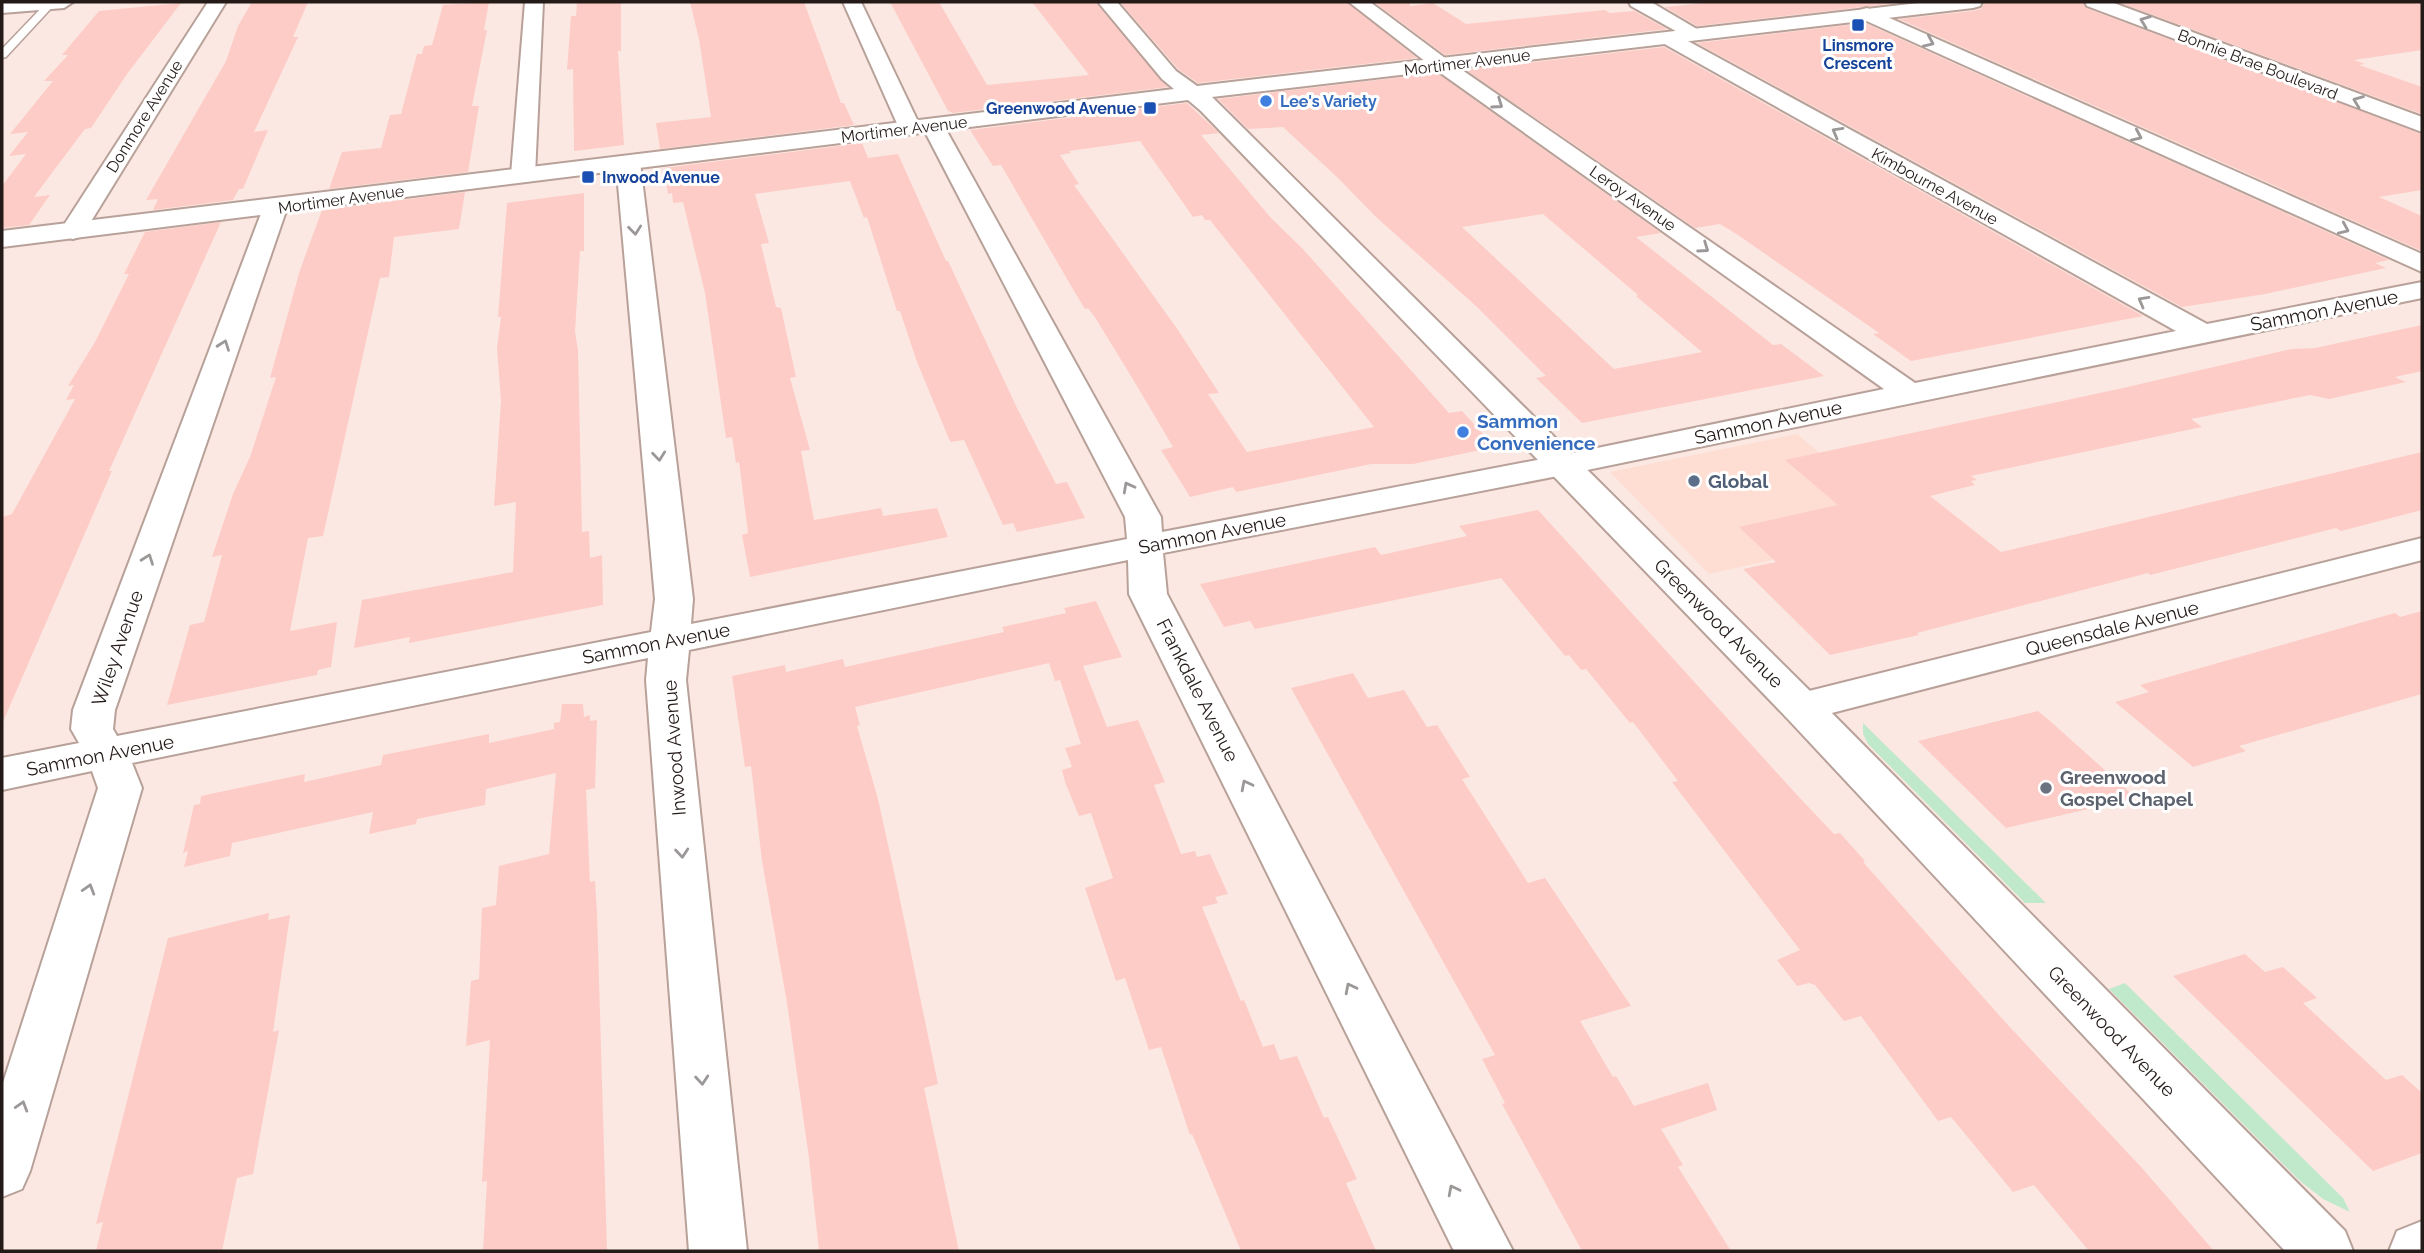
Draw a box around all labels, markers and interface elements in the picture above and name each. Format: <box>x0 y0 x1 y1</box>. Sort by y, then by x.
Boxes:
one-way arrow <box>2140 15 2152 29</box>
marker: Linsmore Crescent <box>1850 17 1866 33</box>
street label: Bonnie Brae Boulevard <box>2175 25 2341 104</box>
one-way arrow <box>1922 34 1935 48</box>
place label: Linsmore Crescent <box>1822 36 1894 73</box>
street label: Mortimer Avenue <box>1403 45 1531 80</box>
street label: Donmore Avenue <box>102 57 187 176</box>
place label: Lee's Variety <box>1280 92 1377 111</box>
marker: Lee's Variety <box>1258 93 1274 109</box>
one-way arrow <box>1490 96 1503 108</box>
one-way arrow <box>2353 96 2365 110</box>
place label: Greenwood Avenue <box>986 99 1136 118</box>
marker: Greenwood Avenue <box>1142 100 1158 116</box>
street label: Mortimer Avenue <box>840 112 968 147</box>
one-way arrow <box>1832 127 1844 140</box>
one-way arrow <box>2130 128 2142 142</box>
street label: Kimbourne Avenue <box>1868 144 2001 229</box>
street label: Leroy Avenue <box>1586 162 1680 235</box>
place label: Inwood Avenue <box>602 168 720 187</box>
marker: Inwood Avenue <box>580 169 596 185</box>
street label: Mortimer Avenue <box>277 181 405 218</box>
one-way arrow <box>2337 221 2350 235</box>
one-way arrow <box>627 225 642 236</box>
one-way arrow <box>1696 240 1709 252</box>
street label: Sammon Avenue <box>2248 285 2400 335</box>
one-way arrow <box>2138 296 2151 309</box>
one-way arrow <box>216 339 230 352</box>
street label: Sammon Avenue <box>1692 396 1844 448</box>
place label: Sammon Convenience <box>1477 410 1595 454</box>
marker: Sammon Convenience <box>1455 424 1471 440</box>
one-way arrow <box>651 451 666 462</box>
place label: Global <box>1708 470 1769 492</box>
marker: Global <box>1686 473 1702 489</box>
one-way arrow <box>1122 482 1136 495</box>
street label: Sammon Avenue <box>1136 508 1288 558</box>
one-way arrow <box>140 554 154 566</box>
street label: Greenwood Avenue <box>1650 554 1788 692</box>
street label: Wiley Avenue <box>87 587 147 709</box>
street label: Queensdale Avenue <box>2023 596 2201 660</box>
street label: Frankdale Avenue <box>1152 615 1244 765</box>
street label: Sammon Avenue <box>580 618 732 668</box>
street label: Inwood Avenue <box>658 679 690 817</box>
street label: Sammon Avenue <box>24 730 176 780</box>
place label: Greenwood Gospel Chapel <box>2060 766 2194 810</box>
one-way arrow <box>1241 780 1255 792</box>
marker: Greenwood Gospel Chapel <box>2038 780 2054 796</box>
one-way arrow <box>674 848 689 859</box>
one-way arrow <box>81 883 96 895</box>
street label: Greenwood Avenue <box>2044 961 2180 1101</box>
one-way arrow <box>1344 983 1358 995</box>
one-way arrow <box>694 1075 709 1086</box>
one-way arrow <box>14 1100 28 1113</box>
one-way arrow <box>1448 1185 1462 1198</box>

